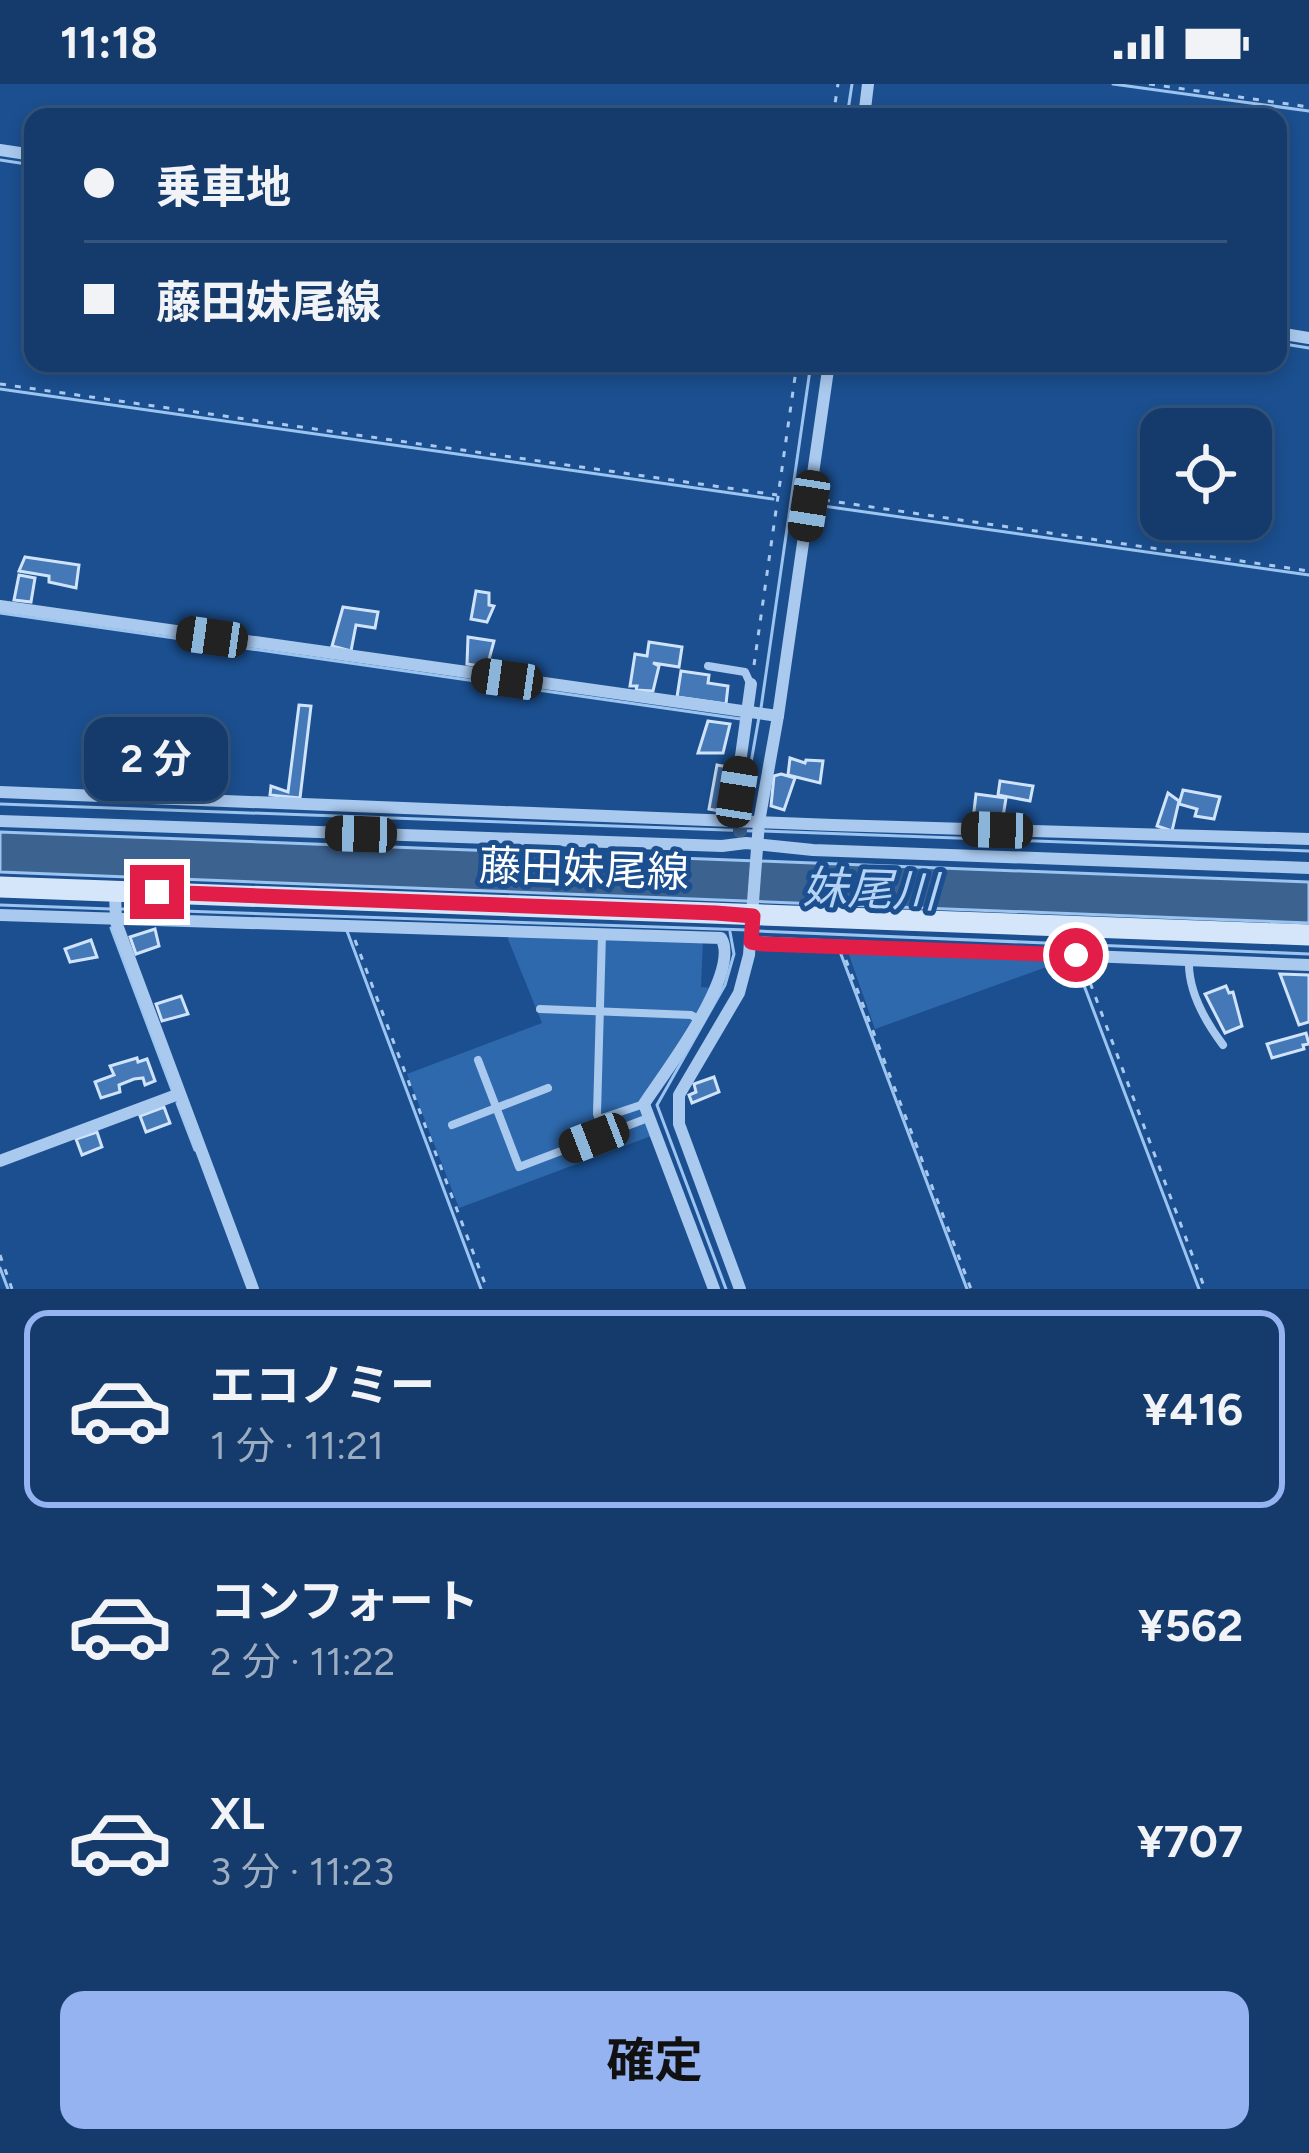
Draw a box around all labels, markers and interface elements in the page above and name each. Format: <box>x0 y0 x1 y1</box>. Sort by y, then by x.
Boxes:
text: 11:18 <box>60 15 158 69</box>
text: 乗車地 <box>156 160 291 214</box>
text: 藤田妹尾線 <box>156 275 381 329</box>
map controls <box>1140 408 1272 540</box>
button: locate <box>1140 408 1272 540</box>
car <box>786 468 832 544</box>
car <box>174 614 250 660</box>
car <box>469 656 545 702</box>
callout: 2 分 <box>85 718 229 802</box>
text: 2 分 <box>121 735 191 782</box>
car <box>714 754 760 830</box>
car <box>960 811 1034 849</box>
car <box>324 815 398 853</box>
street label: 藤田妹尾線 <box>478 840 690 898</box>
water label: 妹尾川 <box>802 860 942 918</box>
route end <box>130 865 184 919</box>
route start <box>1049 928 1103 982</box>
car <box>554 1108 634 1168</box>
icon: car <box>66 1355 174 1463</box>
text: エコノミー <box>210 1358 435 1412</box>
text: ¥416 <box>1143 1382 1243 1436</box>
text: 1 分 · 11:21 <box>210 1422 384 1469</box>
icon: car <box>66 1571 174 1679</box>
text: コンフォート <box>210 1574 479 1628</box>
text: ¥562 <box>1138 1598 1243 1652</box>
text: 2 分 · 11:22 <box>210 1638 395 1685</box>
text: XL <box>210 1786 265 1840</box>
icon: car <box>66 1787 174 1895</box>
text: ¥707 <box>1137 1814 1243 1868</box>
text: 3 分 · 11:23 <box>210 1848 394 1895</box>
button: 確定 <box>60 1991 1249 2129</box>

